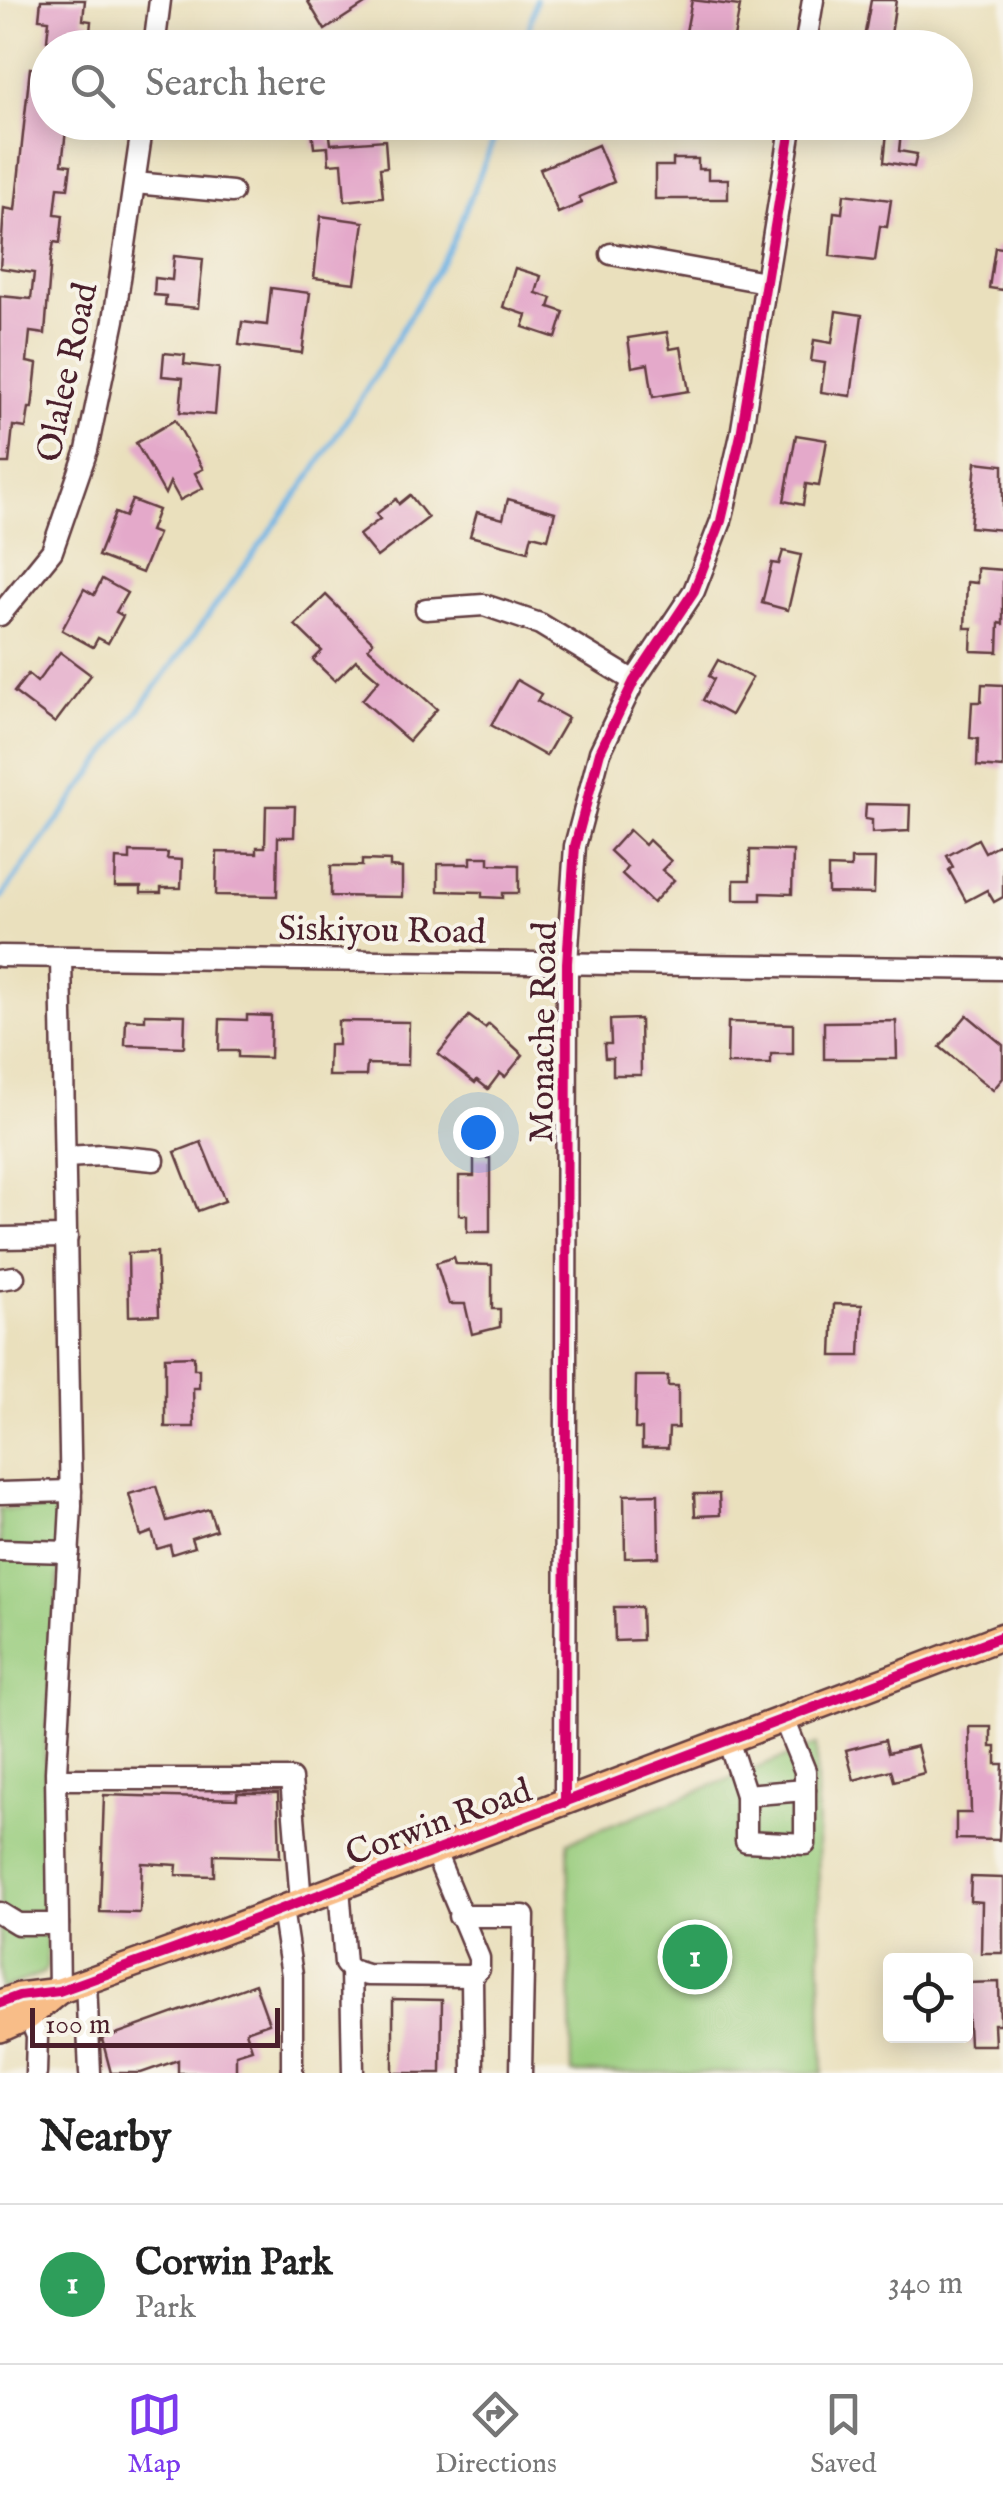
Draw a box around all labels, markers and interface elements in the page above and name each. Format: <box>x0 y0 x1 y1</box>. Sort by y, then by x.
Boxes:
search box <box>30 30 973 140</box>
icon: search <box>65 58 120 113</box>
text: Search here <box>145 61 326 109</box>
street label: Olalee Road <box>28 279 109 466</box>
street label: Siskiyou Road <box>278 907 487 956</box>
street label: Monache Road <box>520 921 569 1143</box>
your location <box>453 1107 504 1158</box>
street label: Corwin Road <box>340 1769 538 1878</box>
pin: 1 <box>662 1920 728 1994</box>
map controls <box>883 1953 973 2043</box>
button: locate <box>883 1953 973 2043</box>
scale bar <box>30 2003 280 2048</box>
text: 100 m <box>45 2008 111 2043</box>
text: Nearby <box>40 2112 171 2165</box>
text: Corwin Park <box>135 2240 332 2288</box>
text: 1 <box>67 2264 78 2305</box>
text: 340 m <box>888 2264 963 2305</box>
text: Park <box>135 2288 196 2329</box>
tab: Map <box>127 2387 182 2482</box>
tab: Directions <box>435 2387 557 2482</box>
tab: Saved <box>810 2387 876 2482</box>

